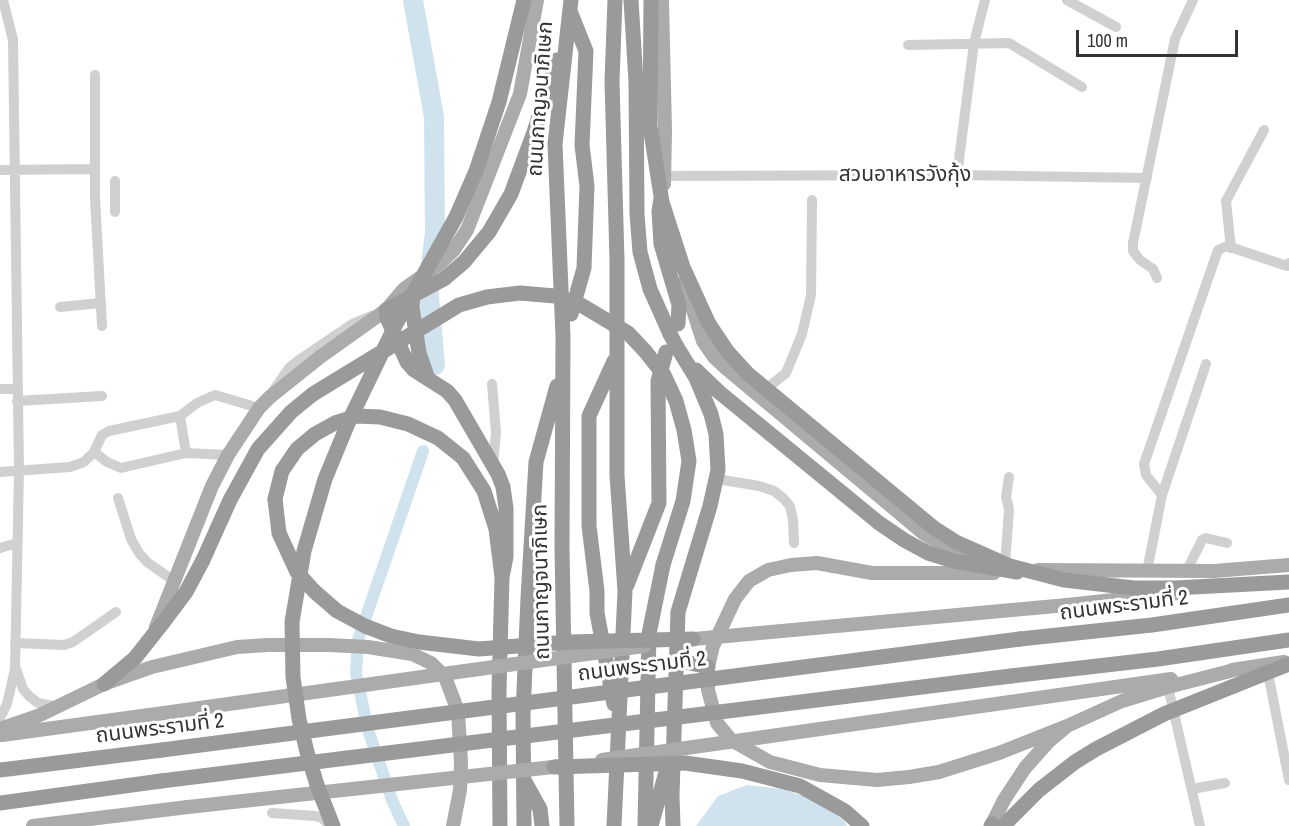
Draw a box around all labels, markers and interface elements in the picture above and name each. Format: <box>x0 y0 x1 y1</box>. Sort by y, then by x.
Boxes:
scale bar <box>1079 18 1241 56</box>
street label: ถนนกาญจนาภิเษก <box>523 20 559 178</box>
text: 100 m <box>1087 28 1128 53</box>
street label: สวนอาหารวังกุ้ง <box>839 162 971 188</box>
street label: ถนนกาญจนาภิเษก <box>528 504 556 660</box>
street label: ถนนพระรามที่ 2 <box>1058 586 1190 626</box>
street label: ถนนพระรามที่ 2 <box>576 647 708 687</box>
street label: ถนนพระรามที่ 2 <box>94 709 226 749</box>

